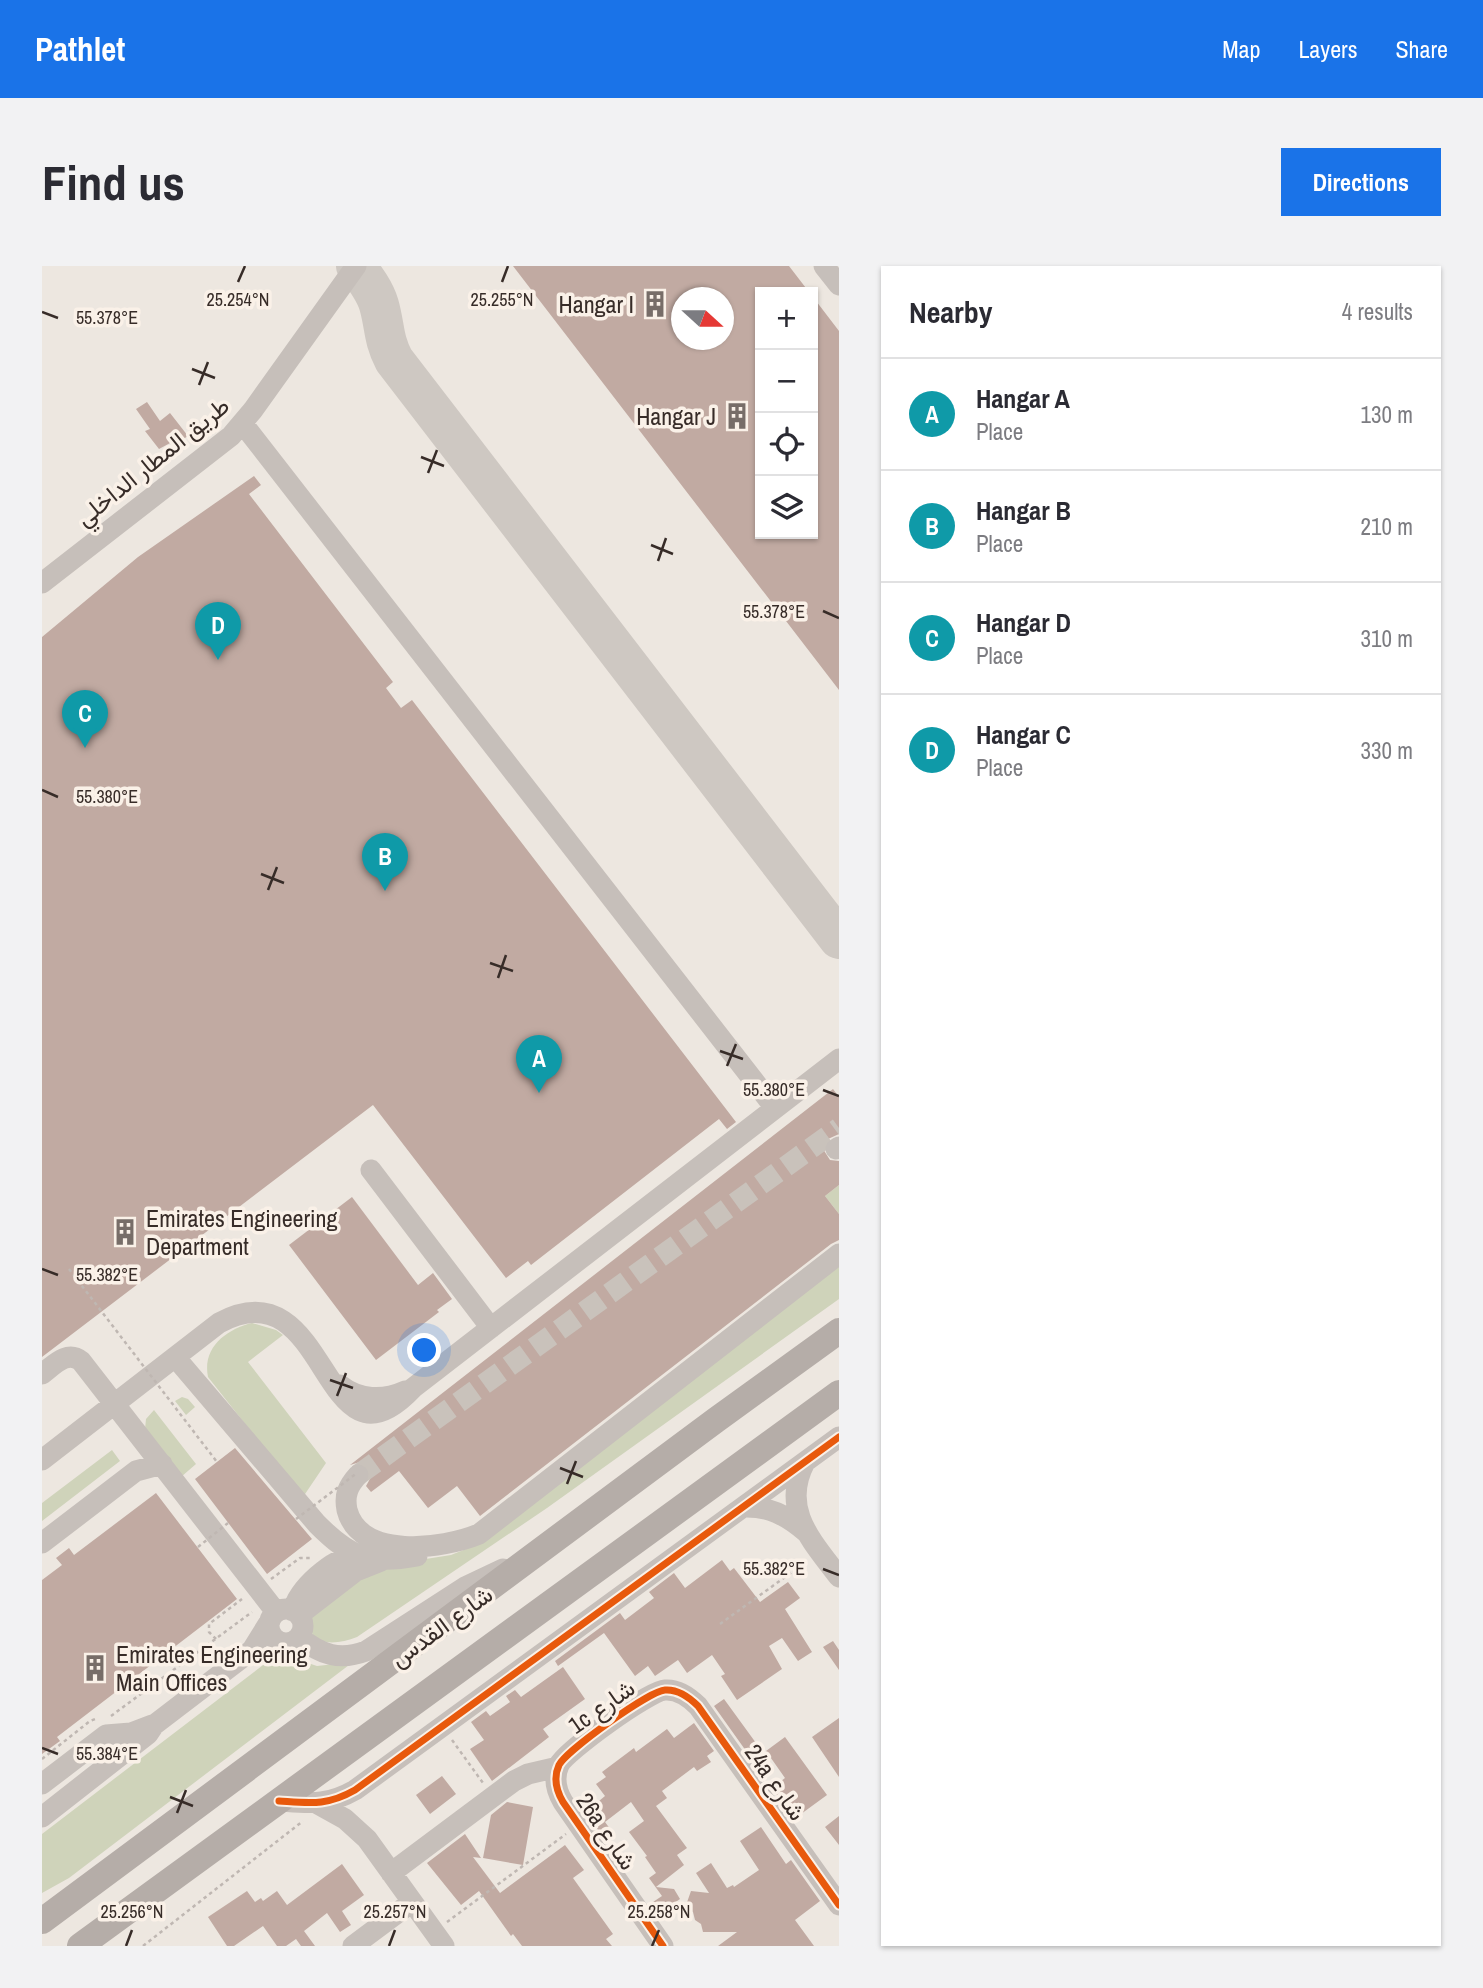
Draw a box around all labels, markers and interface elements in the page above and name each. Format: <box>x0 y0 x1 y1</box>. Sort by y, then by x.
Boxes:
text: Pathlet <box>35 27 125 71</box>
text: Map <box>1222 33 1260 65</box>
text: Layers <box>1298 33 1357 65</box>
text: Share <box>1395 33 1448 65</box>
button: Directions <box>1281 148 1441 216</box>
text: Find us <box>42 149 185 215</box>
text: 25.254°N <box>207 287 270 312</box>
text: 25.255°N <box>471 287 534 312</box>
north arrow <box>671 287 734 350</box>
map controls <box>755 287 818 539</box>
button: + <box>755 287 818 350</box>
place label: Hangar I <box>559 288 634 320</box>
building icon: Hangar I <box>640 289 670 319</box>
text: Nearby <box>909 292 992 332</box>
text: 4 results <box>1342 296 1413 327</box>
text: 55.378°E <box>76 305 138 330</box>
button: − <box>755 350 818 413</box>
text: Hangar A <box>976 381 1070 416</box>
street label: طريق المطار الداخلي <box>69 389 238 536</box>
text: A <box>925 399 939 430</box>
text: 130 m <box>1361 399 1413 430</box>
place label: Hangar J <box>636 400 716 432</box>
building icon: Hangar J <box>722 401 752 431</box>
button: locate <box>755 413 818 476</box>
text: Place <box>976 416 1023 447</box>
button: layers <box>755 476 818 539</box>
text: Hangar B <box>976 493 1071 528</box>
text: B <box>925 511 939 542</box>
text: 210 m <box>1361 511 1413 542</box>
text: Place <box>976 528 1023 559</box>
text: 55.378°E <box>743 599 805 624</box>
pin: D <box>195 602 241 660</box>
text: Hangar D <box>976 605 1071 640</box>
text: C <box>925 623 939 654</box>
text: 310 m <box>1361 623 1413 654</box>
text: Place <box>976 640 1023 671</box>
pin: C <box>62 690 108 748</box>
text: Hangar C <box>976 717 1071 752</box>
text: D <box>925 735 939 766</box>
text: 330 m <box>1361 735 1413 766</box>
text: Place <box>976 752 1023 783</box>
text: 55.380°E <box>76 784 138 809</box>
pin: B <box>362 833 408 891</box>
pin: A <box>516 1035 562 1093</box>
text: 55.380°E <box>743 1077 805 1102</box>
place label: Emirates Engineering Department <box>146 1202 338 1262</box>
building icon: Emirates Engineering Department <box>110 1217 140 1247</box>
text: 55.382°E <box>76 1262 138 1287</box>
your location <box>407 1333 441 1367</box>
text: 55.382°E <box>743 1556 805 1581</box>
street label: شارع القدس <box>383 1578 499 1675</box>
place label: Emirates Engineering Main Offices <box>116 1638 308 1698</box>
building icon: Emirates Engineering Main Offices <box>80 1653 110 1683</box>
street label: 1c شارع <box>561 1672 641 1741</box>
street label: 24a شارع <box>737 1737 814 1827</box>
text: 55.384°E <box>76 1741 138 1766</box>
street label: 26a شارع <box>569 1786 644 1876</box>
text: 25.256°N <box>101 1899 164 1924</box>
text: 25.257°N <box>364 1899 427 1924</box>
text: 25.258°N <box>628 1899 691 1924</box>

